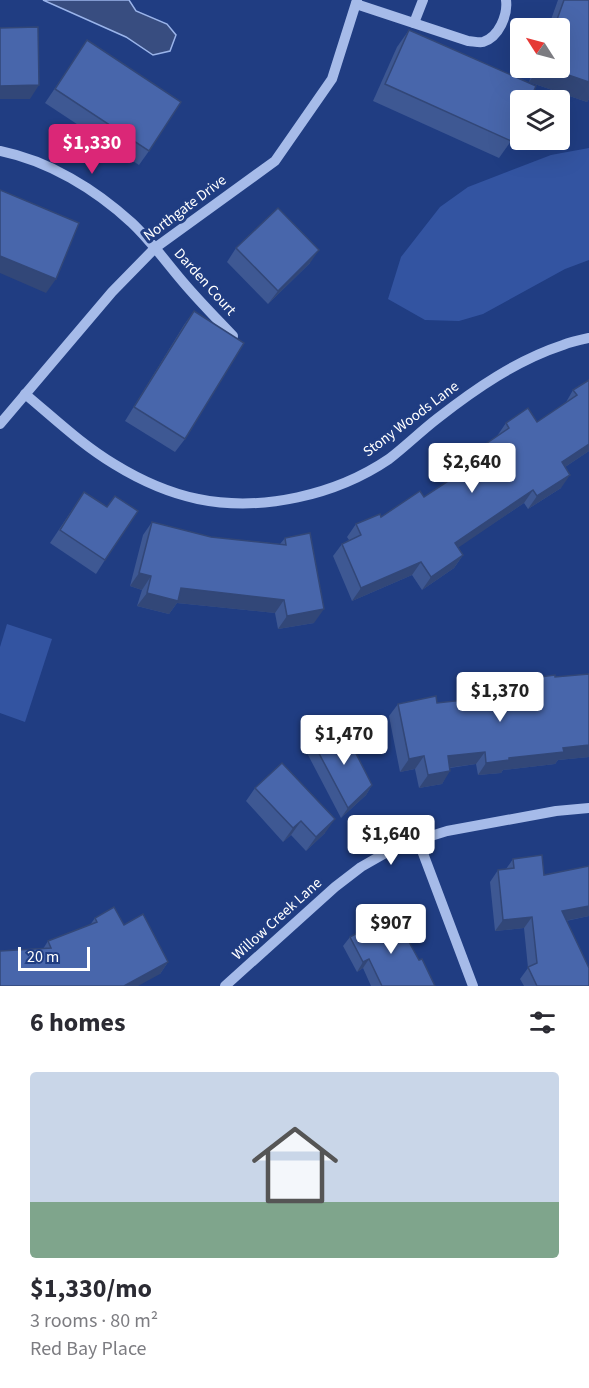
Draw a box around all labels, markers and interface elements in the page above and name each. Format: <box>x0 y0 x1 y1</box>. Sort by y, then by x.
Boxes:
north arrow <box>510 18 570 78</box>
map controls <box>510 18 570 150</box>
button: layers <box>510 90 570 150</box>
pin: $1,330 <box>43 124 141 175</box>
text: $1,330 <box>63 129 121 157</box>
street label: Northgate Drive <box>139 170 231 246</box>
street label: Darden Court <box>169 244 241 320</box>
street label: Stony Woods Lane <box>359 376 463 462</box>
pin: $2,640 <box>423 443 521 494</box>
text: $2,640 <box>443 448 501 476</box>
pin: $1,370 <box>451 672 549 723</box>
text: $1,370 <box>471 677 529 705</box>
pin: $1,470 <box>295 715 393 766</box>
text: $1,470 <box>315 720 373 748</box>
pin: $1,640 <box>342 815 440 866</box>
text: $1,640 <box>362 820 420 848</box>
street label: Willow Creek Lane <box>227 873 327 965</box>
pin: $907 <box>355 904 427 955</box>
text: $907 <box>370 909 412 937</box>
scale bar <box>18 944 90 972</box>
text: 20 m <box>27 946 59 968</box>
text: 6 homes <box>30 1004 125 1041</box>
icon: filters <box>526 1006 559 1039</box>
icon: home <box>241 1111 349 1219</box>
text: $1,330/mo <box>30 1270 152 1307</box>
text: 3 rooms · 80 m² <box>30 1307 158 1335</box>
text: Red Bay Place <box>30 1335 147 1363</box>

